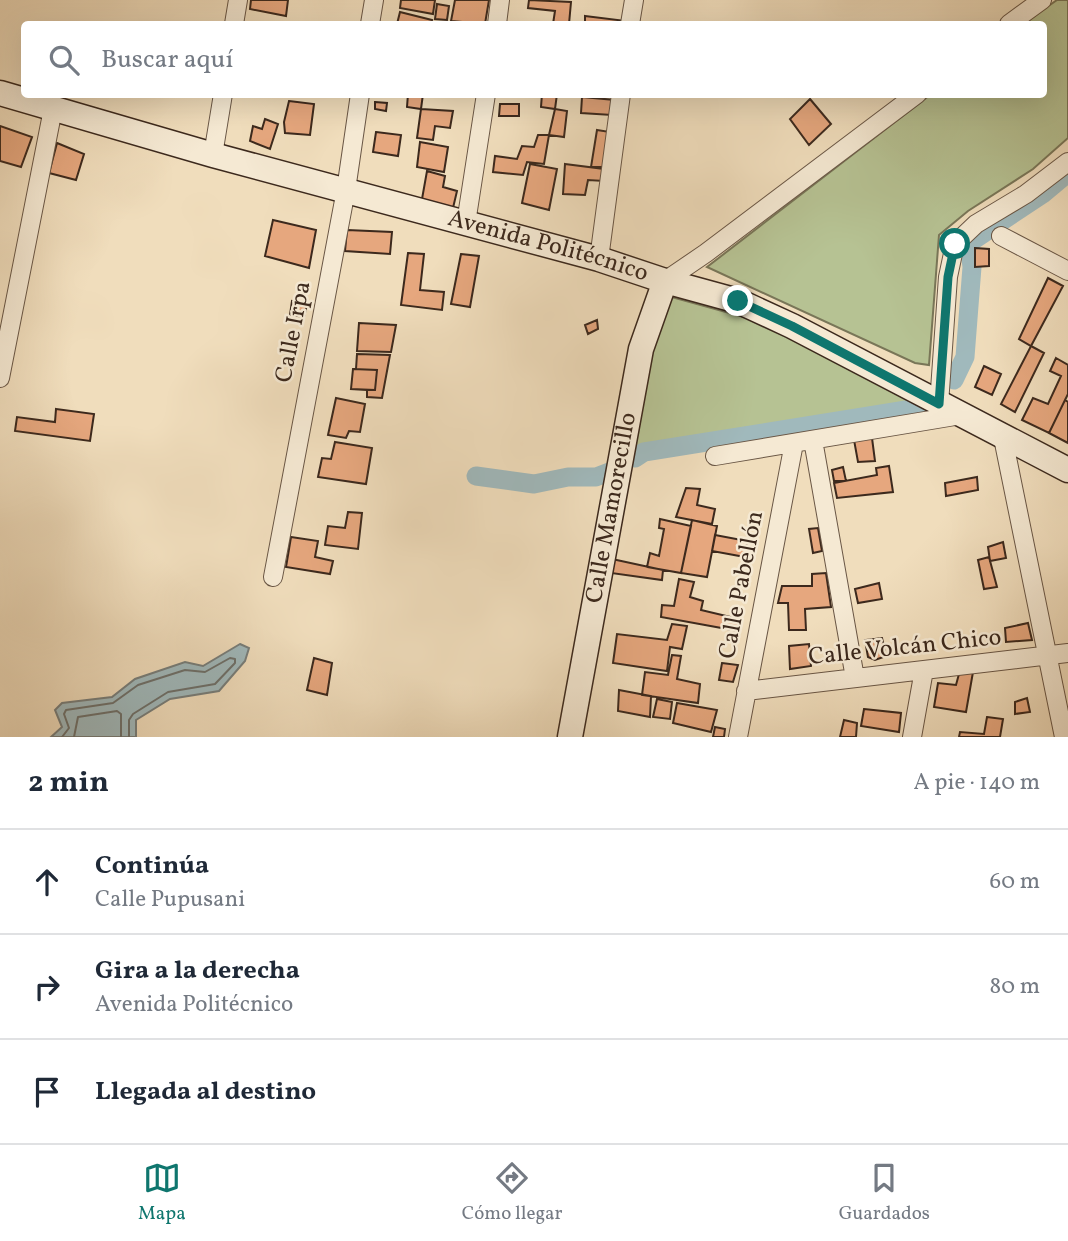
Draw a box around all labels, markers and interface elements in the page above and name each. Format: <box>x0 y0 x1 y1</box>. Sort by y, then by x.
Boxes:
search box <box>21 21 1047 98</box>
icon: search <box>45 41 83 79</box>
text: Buscar aquí <box>101 42 233 78</box>
street label: Avenida Politécnico <box>444 202 653 291</box>
route start <box>939 228 970 259</box>
street label: Calle Irpa <box>268 278 320 386</box>
route end <box>722 285 753 316</box>
street label: Calle Mamorecillo <box>578 410 646 606</box>
street label: Calle Pabellón <box>711 508 773 662</box>
street label: Calle Volcán Chico <box>807 621 1003 675</box>
text: 2 min <box>28 762 109 804</box>
text: A pie · 140 m <box>914 767 1040 799</box>
text: Continúa <box>95 848 209 884</box>
icon: ahead <box>28 863 66 901</box>
text: 60 m <box>990 866 1040 898</box>
text: Calle Pupusani <box>95 884 245 916</box>
text: Gira a la derecha <box>95 953 300 989</box>
icon: right <box>28 968 66 1006</box>
text: 80 m <box>990 971 1040 1003</box>
text: Avenida Politécnico <box>95 989 293 1021</box>
icon: arrive <box>28 1073 66 1111</box>
text: Llegada al destino <box>95 1074 316 1110</box>
tab: Mapa <box>138 1159 186 1227</box>
tab: Cómo llegar <box>462 1159 563 1227</box>
tab: Guardados <box>839 1159 930 1227</box>

